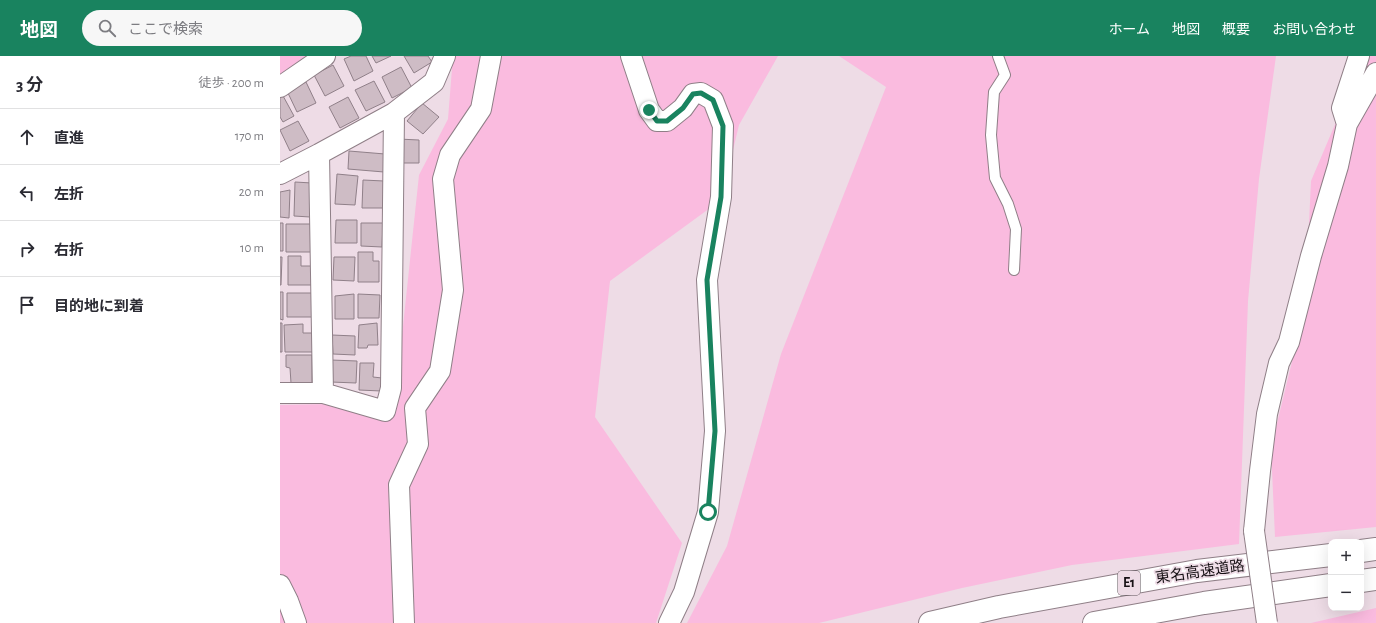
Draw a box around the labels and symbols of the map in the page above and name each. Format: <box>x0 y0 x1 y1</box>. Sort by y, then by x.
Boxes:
route end <box>640 101 658 119</box>
route start <box>699 503 717 521</box>
street label: 東名高速道路 <box>1154 557 1246 586</box>
road number: E1 <box>1118 571 1140 595</box>

